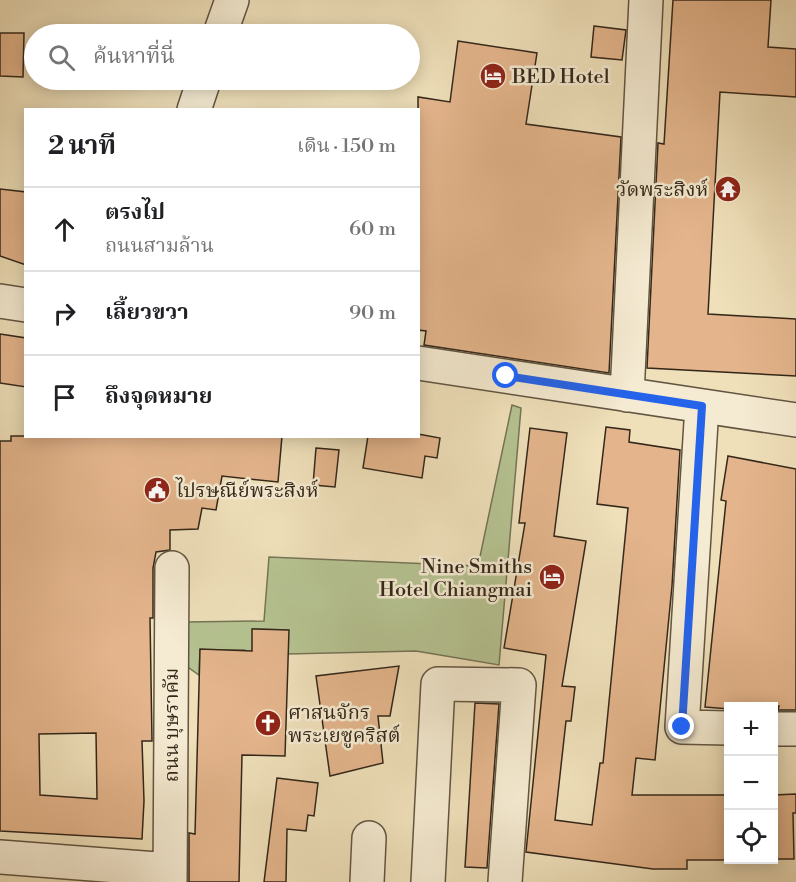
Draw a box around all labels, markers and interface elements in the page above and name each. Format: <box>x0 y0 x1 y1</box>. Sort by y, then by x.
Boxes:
search box <box>24 24 420 90</box>
icon: search <box>45 41 78 74</box>
text: ค้นหาที่นี่ <box>93 43 175 70</box>
hotel icon: BED Hotel <box>478 61 508 91</box>
place label: BED Hotel <box>511 65 610 90</box>
text: 2 นาที <box>48 130 116 162</box>
text: เดิน · 150 m <box>297 134 396 159</box>
temple icon: วัดพระสิงห์ <box>713 174 743 204</box>
place label: วัดพระสิงห์ <box>616 178 708 203</box>
text: ตรงไป <box>105 199 165 226</box>
icon: ahead <box>48 213 81 246</box>
text: 60 m <box>349 217 396 242</box>
text: ถนนสามล้าน <box>105 234 214 259</box>
icon: right <box>48 297 81 330</box>
text: เลี้ยวขวา <box>105 299 189 326</box>
text: 90 m <box>349 301 396 326</box>
route start <box>492 362 518 388</box>
icon: arrive <box>48 381 81 414</box>
text: ถึงจุดหมาย <box>105 383 212 410</box>
public building icon: ไปรษณีย์พระสิงห์ <box>142 475 172 505</box>
place label: ไปรษณีย์พระสิงห์ <box>175 477 319 504</box>
place label: Nine Smiths Hotel Chiangmai <box>379 555 532 603</box>
hotel icon: Nine Smiths Hotel Chiangmai <box>537 562 567 592</box>
street label: ถนน บุษราคัม <box>160 668 185 782</box>
place label: ศาสนจักร พระเยซูคริสต์ <box>288 701 401 749</box>
map controls <box>724 702 778 864</box>
button: + <box>724 702 778 756</box>
church icon: ศาสนจักร พระเยซูคริสต์ <box>253 708 283 738</box>
route end <box>668 713 694 739</box>
button: − <box>724 756 778 810</box>
button: locate <box>724 810 778 864</box>

